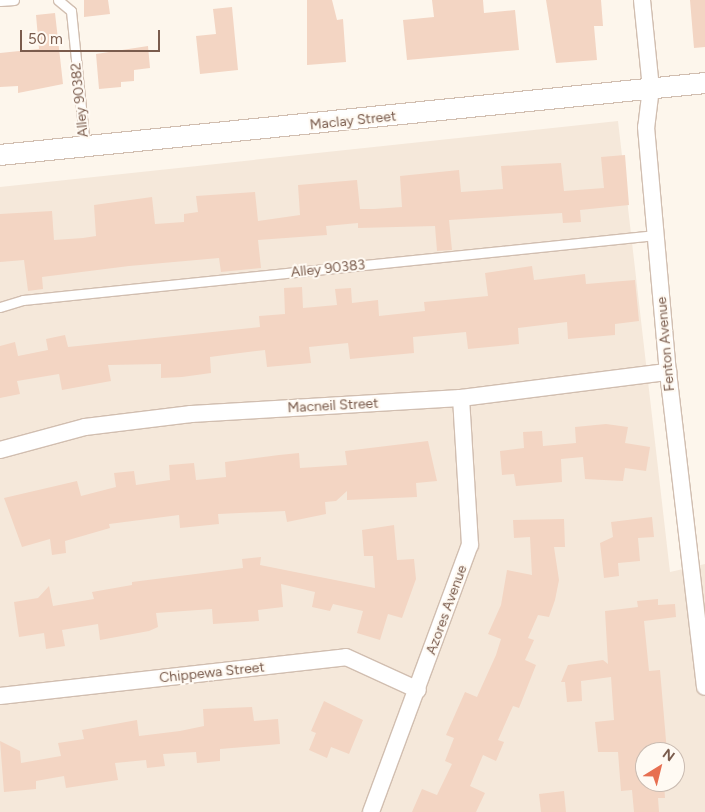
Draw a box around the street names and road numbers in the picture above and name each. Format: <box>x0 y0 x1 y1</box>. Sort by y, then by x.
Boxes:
street label: Alley 90382 <box>68 62 92 138</box>
street label: Maclay Street <box>309 108 397 134</box>
street label: Alley 90383 <box>290 257 366 281</box>
street label: Fenton Avenue <box>653 296 679 392</box>
street label: Macneil Street <box>287 395 379 417</box>
street label: Azores Avenue <box>423 563 471 657</box>
street label: Chippewa Street <box>159 659 265 687</box>

